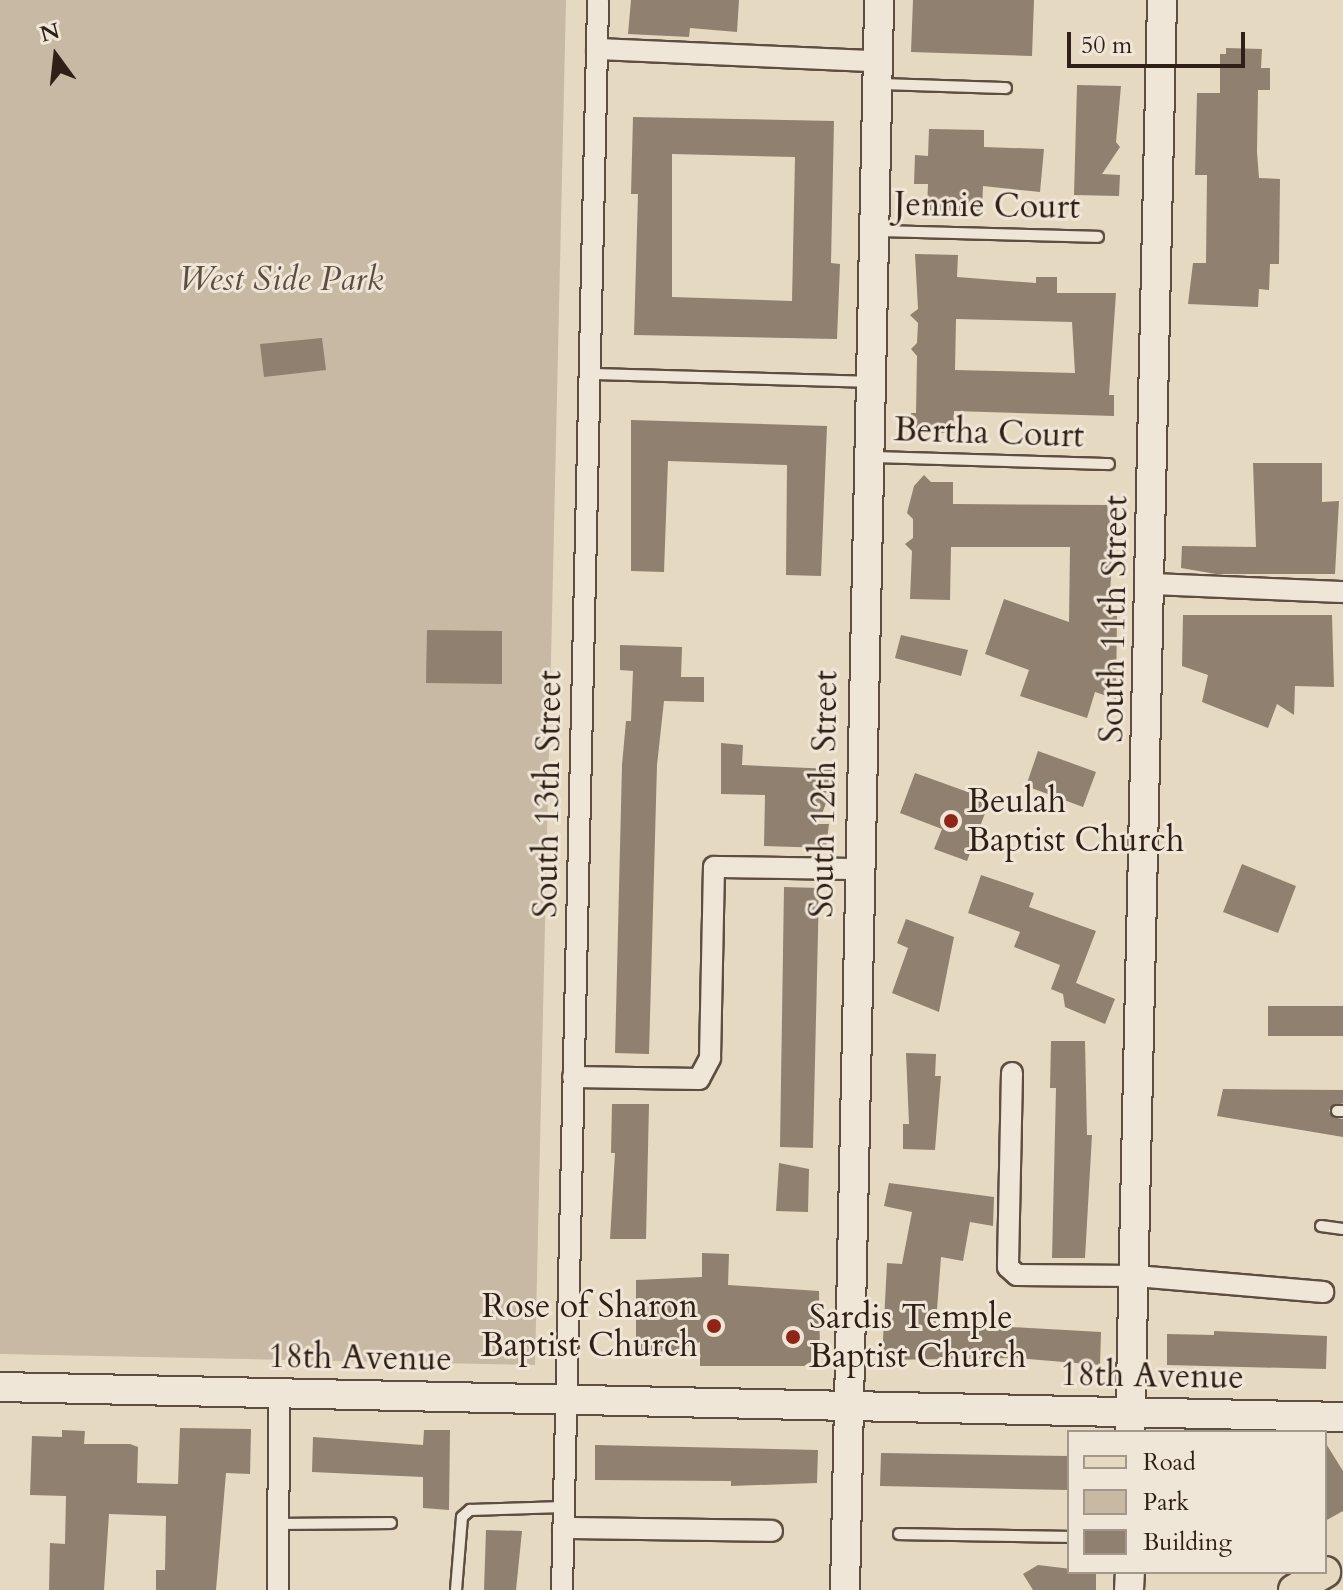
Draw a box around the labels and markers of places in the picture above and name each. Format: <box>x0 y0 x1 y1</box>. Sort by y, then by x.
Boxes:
place label: Beulah Baptist Church <box>967 781 1184 860</box>
marker: Beulah Baptist Church <box>942 812 960 830</box>
place label: Rose of Sharon Baptist Church <box>481 1286 698 1366</box>
place label: Sardis Temple Baptist Church <box>809 1297 1026 1376</box>
marker: Rose of Sharon Baptist Church <box>705 1317 723 1335</box>
marker: Sardis Temple Baptist Church <box>784 1328 802 1346</box>

